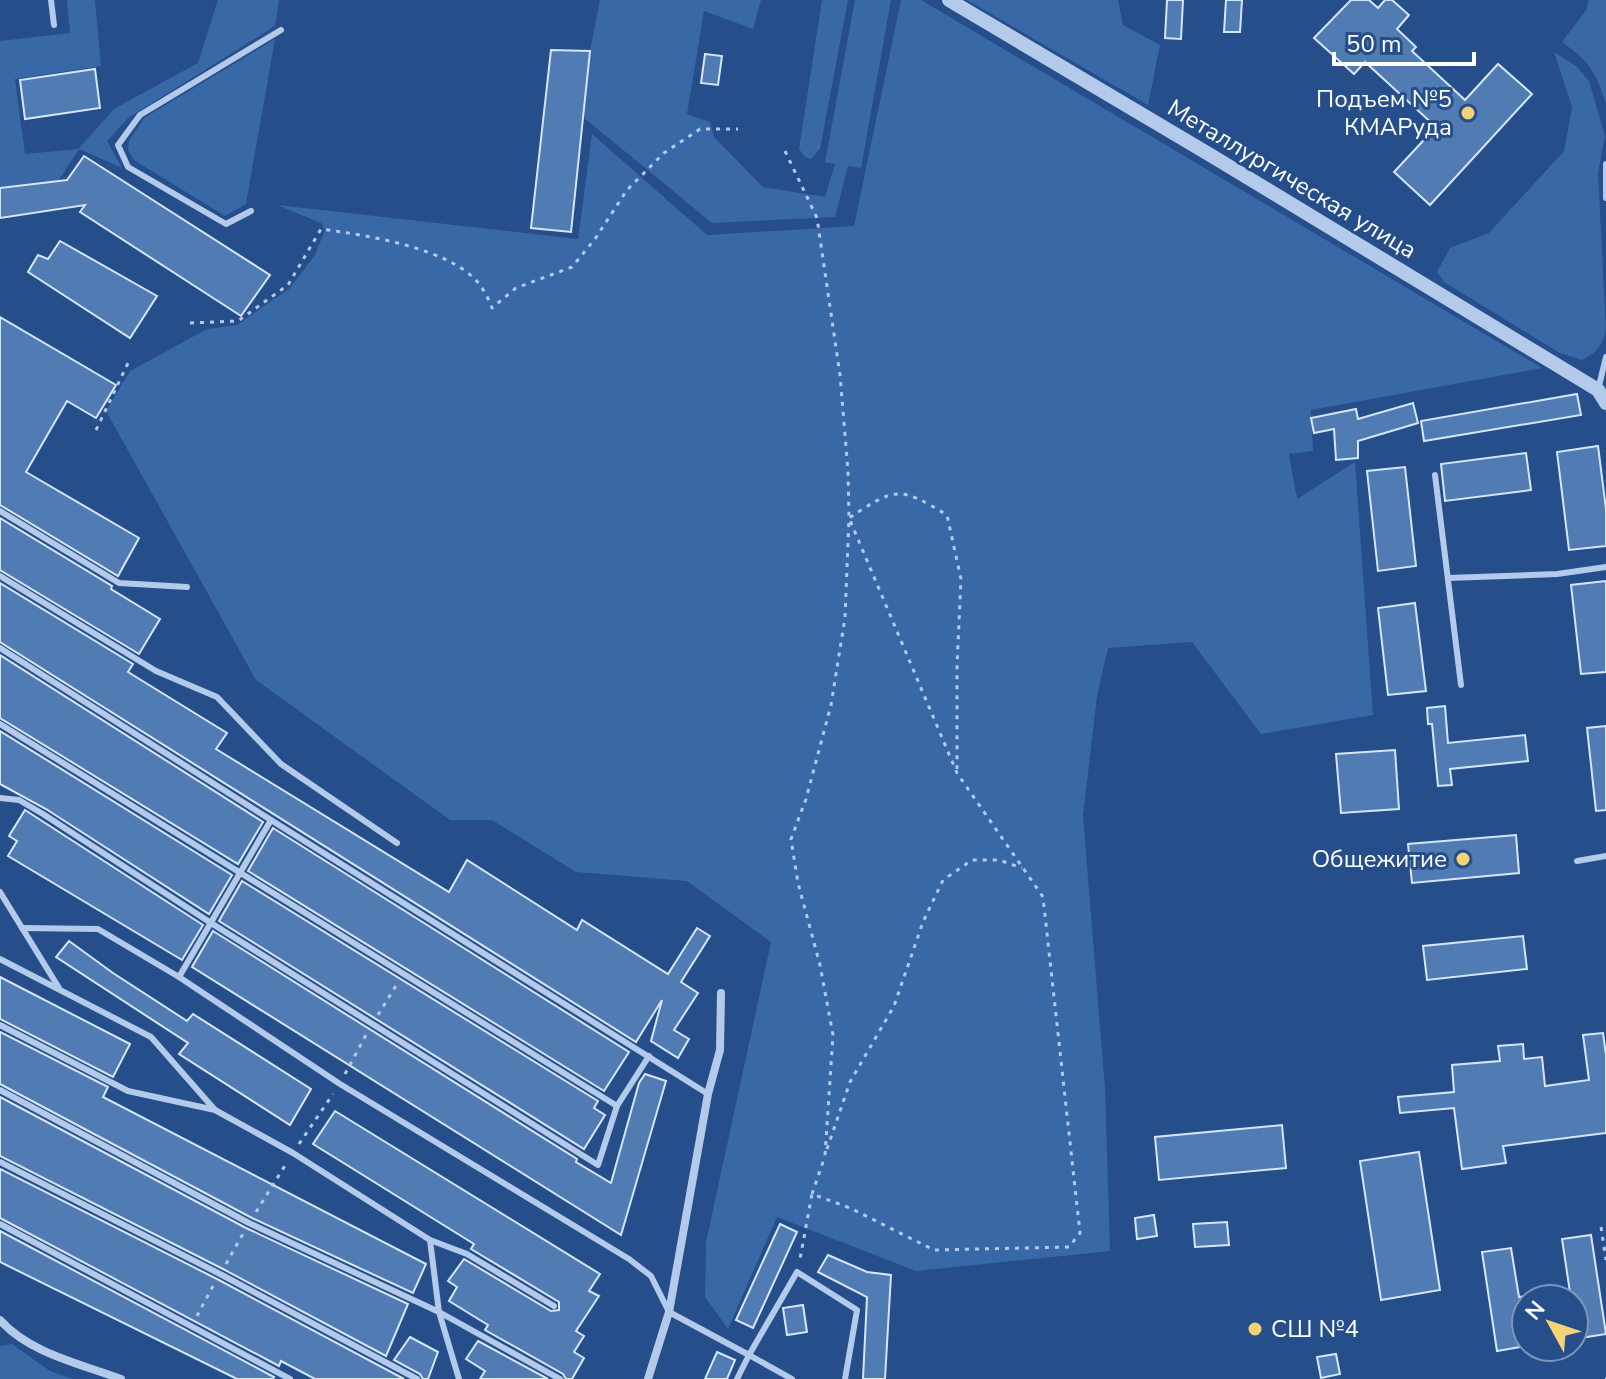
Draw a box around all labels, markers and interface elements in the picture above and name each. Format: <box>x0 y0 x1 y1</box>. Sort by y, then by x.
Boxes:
scale bar <box>1334 16 1474 66</box>
text: 50 m <box>1346 28 1402 60</box>
place label: Подъем №5 КМАРуда <box>1316 83 1452 143</box>
street label: Металлургическая улица <box>1162 92 1422 266</box>
marker: Подъем №5 КМАРуда <box>1459 104 1477 122</box>
place label: Общежитие <box>1312 843 1447 875</box>
marker: Общежитие <box>1454 850 1472 868</box>
north arrow <box>1510 1283 1590 1363</box>
text: N <box>1519 1295 1552 1327</box>
place label: СШ №4 <box>1271 1313 1359 1345</box>
marker: СШ №4 <box>1246 1320 1264 1338</box>

